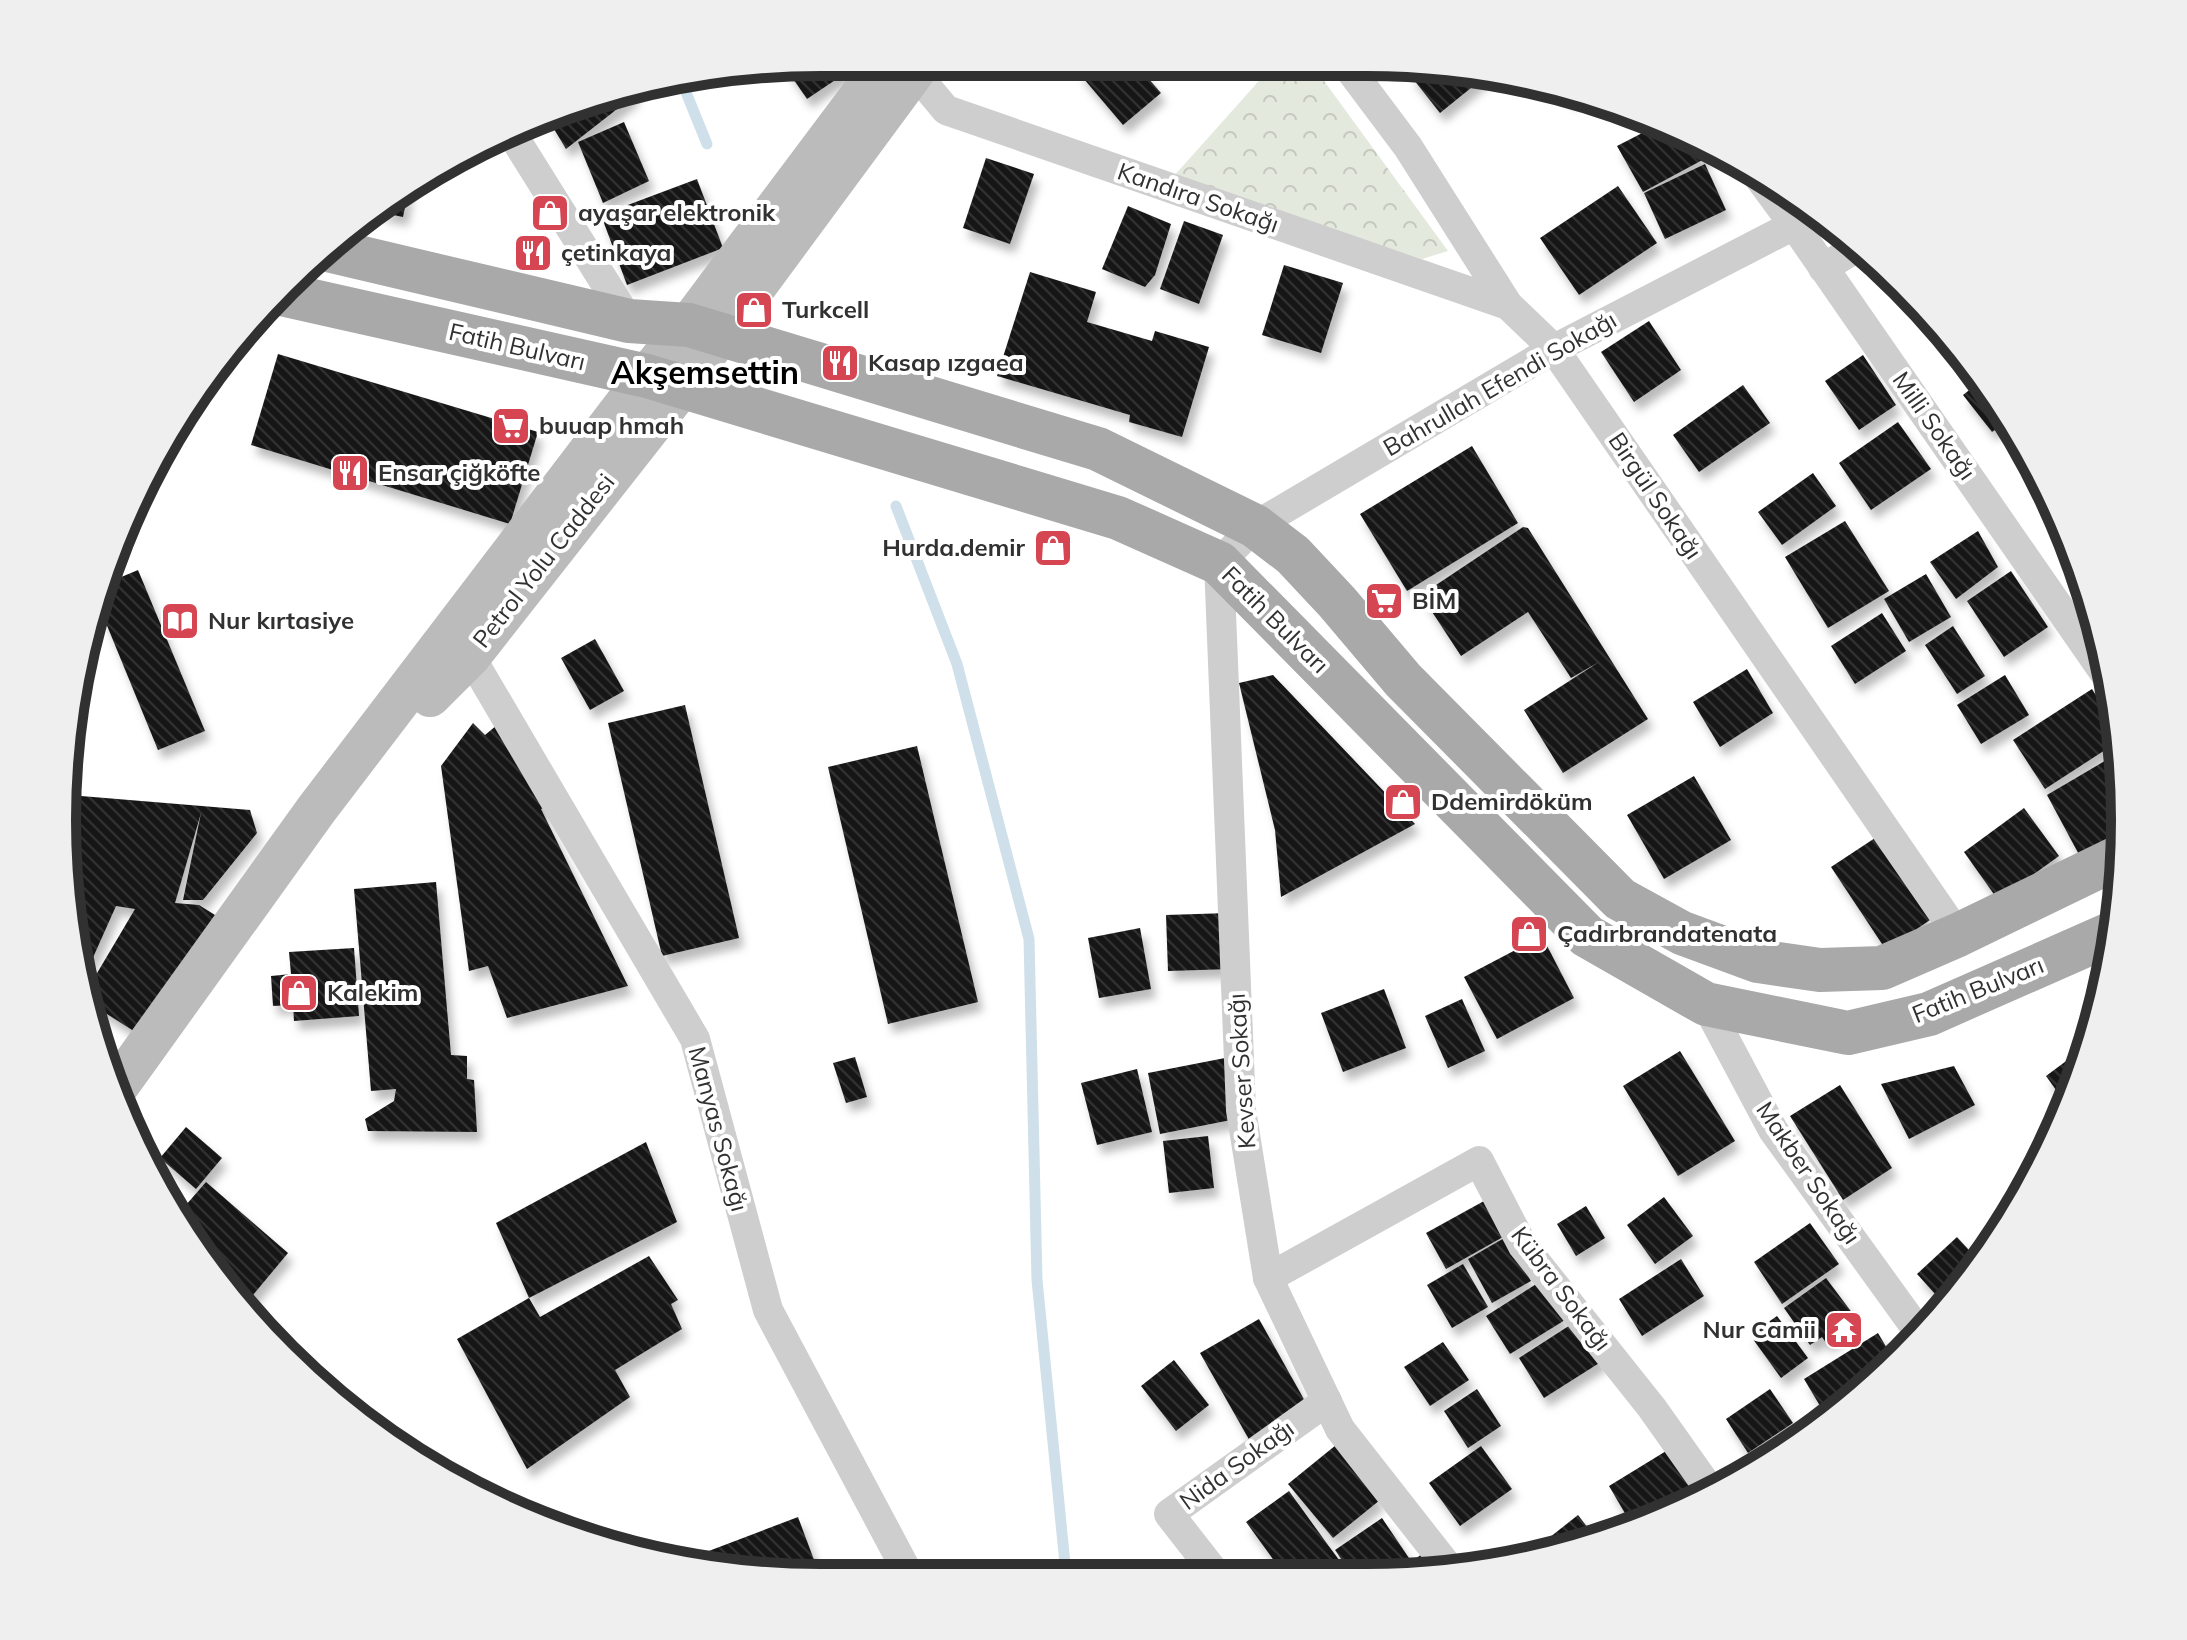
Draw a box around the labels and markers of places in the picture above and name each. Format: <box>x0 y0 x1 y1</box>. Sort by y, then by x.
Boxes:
shop icon: ayaşar elektronik <box>529 192 571 234</box>
place label: ayaşar elektronik <box>578 197 776 227</box>
restaurant icon: çetinkaya <box>512 232 554 274</box>
place label: çetinkaya <box>561 237 671 267</box>
shop icon: Turkcell <box>733 289 775 331</box>
place label: Turkcell <box>782 294 869 324</box>
restaurant icon: Kasap ızgaea <box>819 342 861 384</box>
place label: Kasap ızgaea <box>868 347 1024 377</box>
supermarket icon: buuap hmah <box>490 405 532 447</box>
place label: buuap hmah <box>539 410 684 440</box>
restaurant icon: Ensar çiğköfte <box>329 452 371 494</box>
place label: Ensar çiğköfte <box>378 457 540 487</box>
shop icon: Hurda.demir <box>1032 527 1074 569</box>
place label: Hurda.demir <box>882 532 1026 562</box>
supermarket icon: BİM <box>1363 580 1405 622</box>
place label: BİM <box>1412 585 1456 615</box>
library icon: Nur kırtasiye <box>159 600 201 642</box>
place label: Nur kırtasiye <box>208 605 354 635</box>
shop icon: Ddemirdöküm <box>1382 781 1424 823</box>
place label: Ddemirdöküm <box>1431 786 1593 816</box>
shop icon: Çadırbrandatenata <box>1508 913 1550 955</box>
place label: Çadırbrandatenata <box>1557 918 1777 948</box>
shop icon: Kalekim <box>278 972 320 1014</box>
place label: Kalekim <box>327 977 418 1007</box>
temple icon: Nur Camii <box>1823 1309 1865 1351</box>
place label: Nur Camii <box>1703 1314 1816 1344</box>

